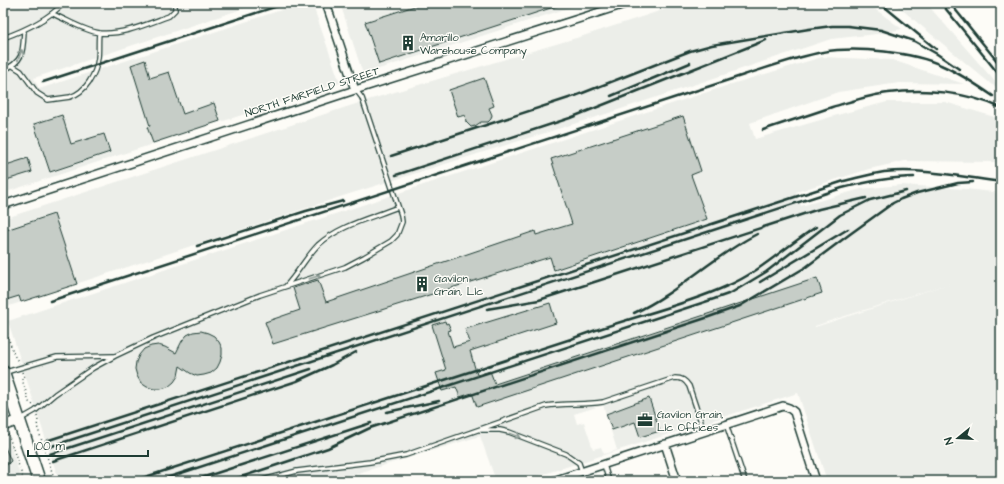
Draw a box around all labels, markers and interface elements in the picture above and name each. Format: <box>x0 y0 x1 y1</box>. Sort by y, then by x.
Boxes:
place label: Amarillo Warehouse Company <box>420 30 527 59</box>
building icon: Amarillo Warehouse Company <box>399 34 417 52</box>
one-way arrow <box>17 49 25 61</box>
street label: NORTH FAIRFIELD STREET <box>243 63 381 121</box>
place label: Gavilon Grain, Llc <box>434 271 483 299</box>
one-way arrow <box>308 272 320 280</box>
building icon: Gavilon Grain, Llc <box>413 275 431 293</box>
place label: Gavilon Grain, Llc Offices <box>657 407 724 435</box>
office icon: Gavilon Grain, Llc Offices <box>636 411 654 429</box>
north arrow <box>938 418 978 458</box>
one-way arrow <box>509 431 521 439</box>
scale bar <box>28 432 148 458</box>
text: N <box>941 435 957 447</box>
text: 100 m <box>34 438 65 455</box>

